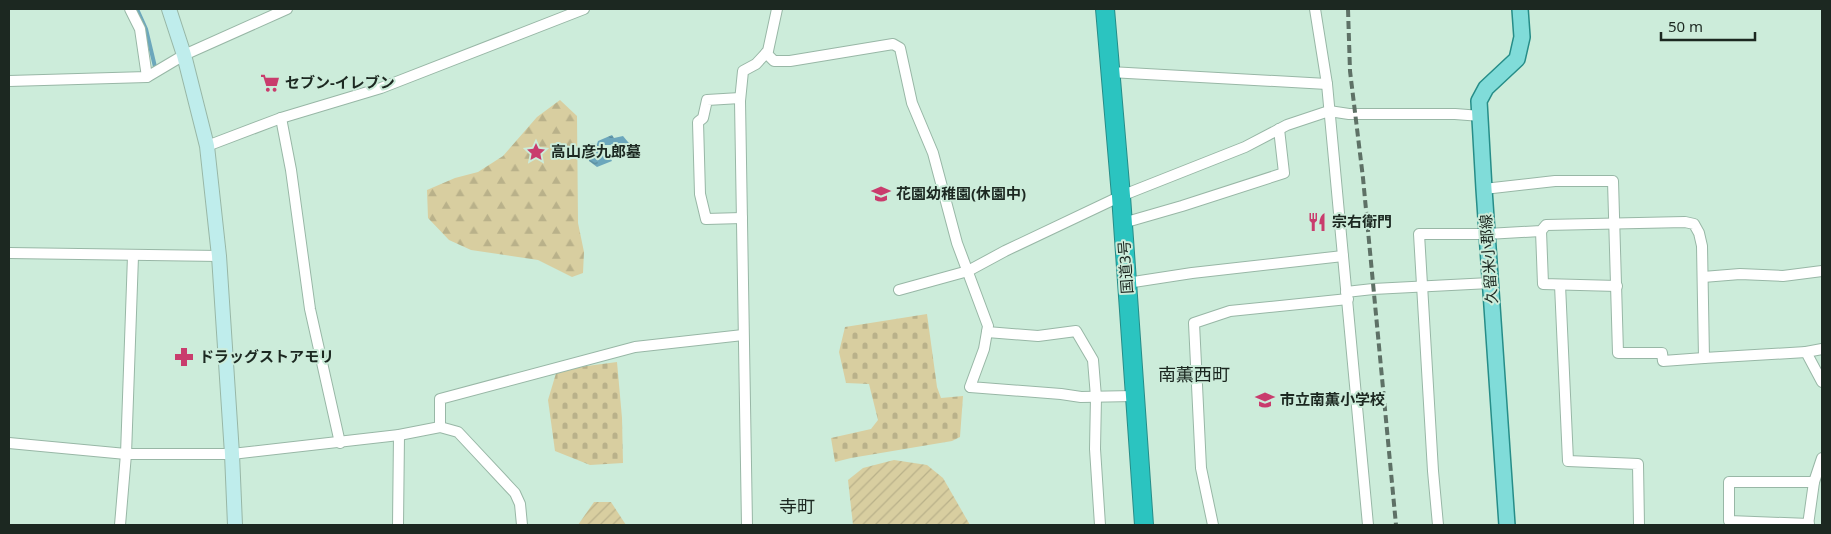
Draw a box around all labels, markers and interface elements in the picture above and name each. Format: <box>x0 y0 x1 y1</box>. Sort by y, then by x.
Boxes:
scale bar <box>1661 10 1755 42</box>
text: 50 m <box>1668 16 1703 36</box>
supermarket icon: セブン-イレブン <box>259 72 281 94</box>
place label: セブン-イレブン <box>285 72 395 92</box>
place icon: 高山彦九郎墓 <box>525 141 547 163</box>
place label: 高山彦九郎墓 <box>551 141 641 161</box>
school or university icon: 花園幼稚園(休園中) <box>870 183 892 205</box>
place label: 花園幼稚園(休園中) <box>896 183 1026 203</box>
restaurant icon: 宗右衛門 <box>1306 211 1328 233</box>
place label: 宗右衛門 <box>1332 211 1392 231</box>
street label: 久留米小郡線 <box>1475 213 1501 305</box>
street label: 国道3号 <box>1113 240 1137 294</box>
pharmacy icon: ドラッグストアモリ <box>173 346 195 368</box>
place label: ドラッグストアモリ <box>199 346 334 366</box>
district label: 南薫西町 <box>1158 362 1230 386</box>
school or university icon: 市立南薫小学校 <box>1254 389 1276 411</box>
place label: 市立南薫小学校 <box>1280 389 1385 409</box>
district label: 寺町 <box>779 494 815 518</box>

